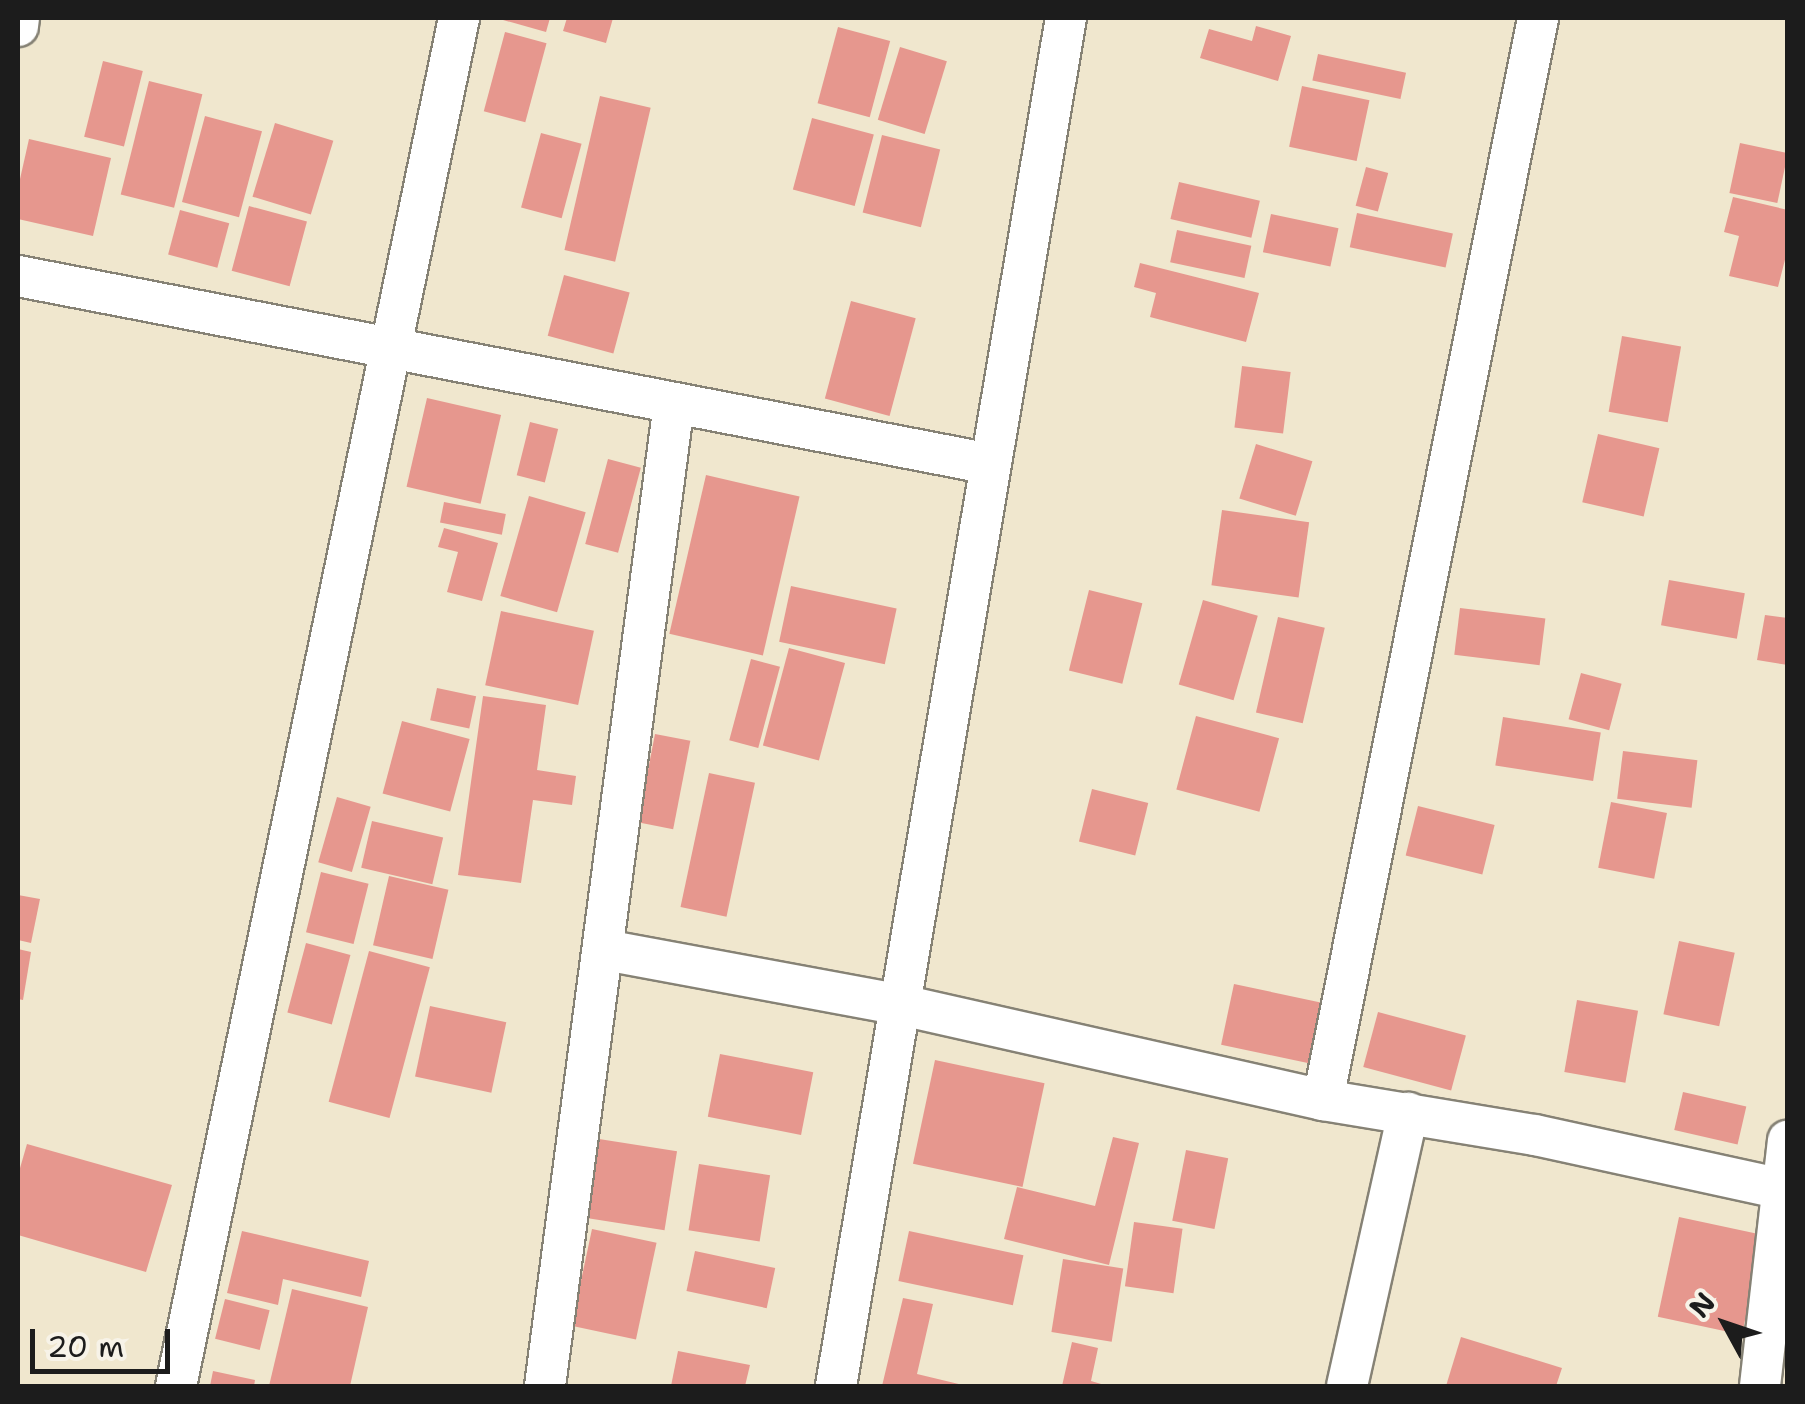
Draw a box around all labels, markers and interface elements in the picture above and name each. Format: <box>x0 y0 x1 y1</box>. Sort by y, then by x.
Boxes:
north arrow <box>1675 1274 1775 1374</box>
text: N <box>1680 1284 1724 1325</box>
scale bar <box>35 1309 175 1371</box>
text: 20 m <box>47 1326 124 1367</box>

